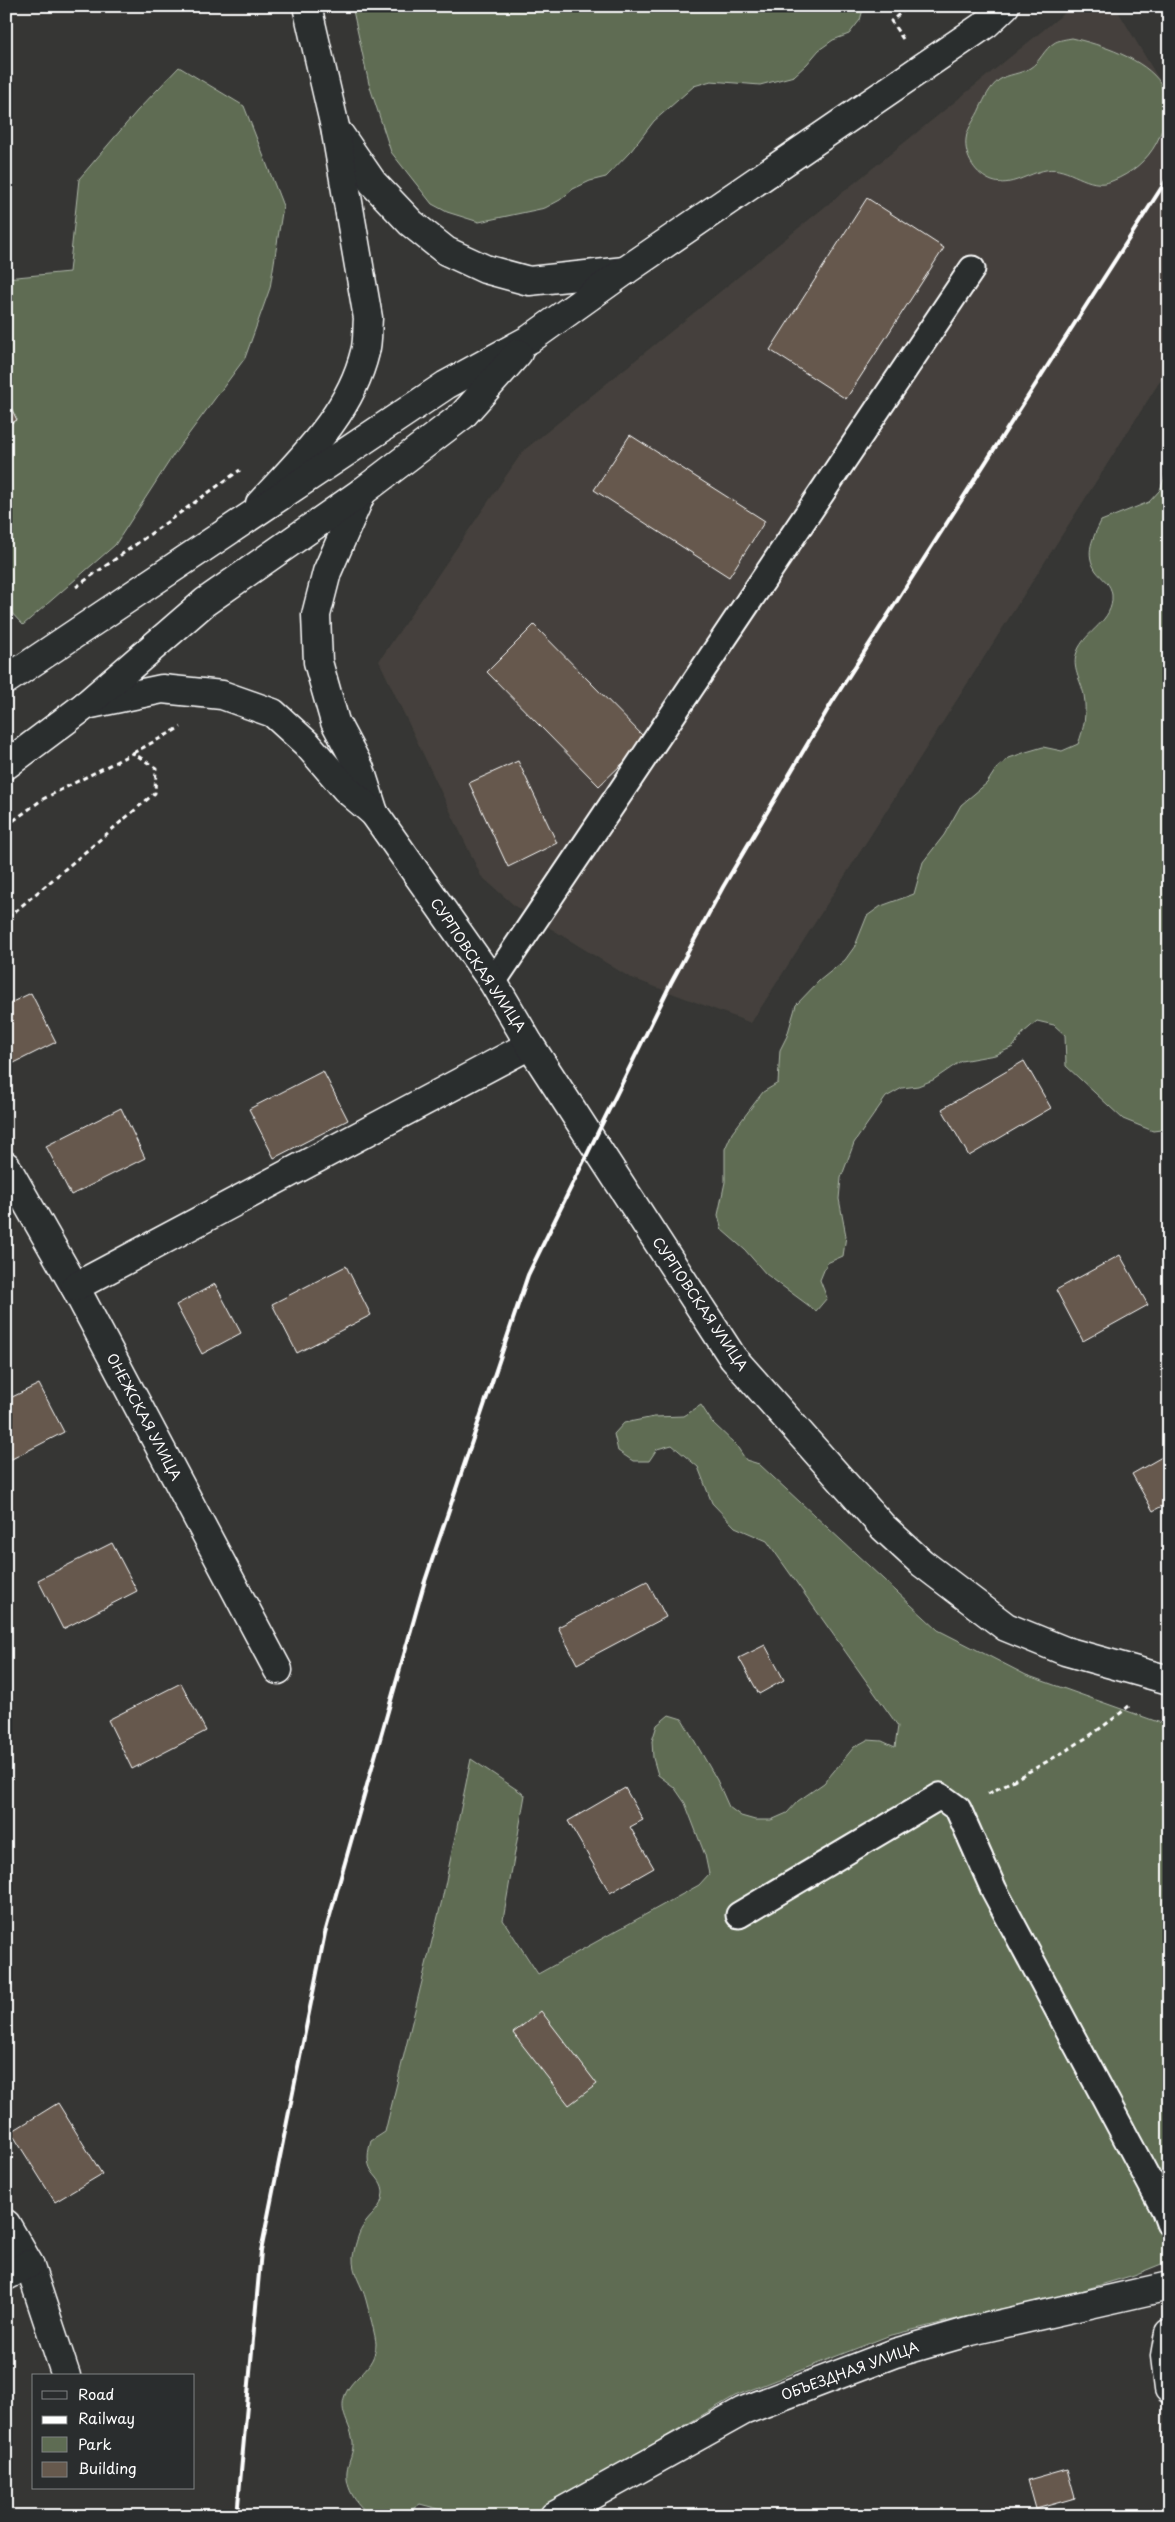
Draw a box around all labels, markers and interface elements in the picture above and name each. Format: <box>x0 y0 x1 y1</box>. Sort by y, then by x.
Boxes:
street label: СУРПОВСКАЯ УЛИЦА <box>426 894 531 1036</box>
street label: СУРПОВСКАЯ УЛИЦА <box>648 1233 753 1375</box>
street label: ОНЕЖСКАЯ УЛИЦА <box>102 1349 187 1484</box>
street label: ОБЪЕЗДНАЯ УЛИЦА <box>778 2336 922 2405</box>
legend <box>32 2374 195 2490</box>
text: Road <box>78 2382 114 2405</box>
text: Railway <box>78 2406 135 2429</box>
text: Park <box>78 2432 112 2455</box>
text: Building <box>78 2456 137 2479</box>

